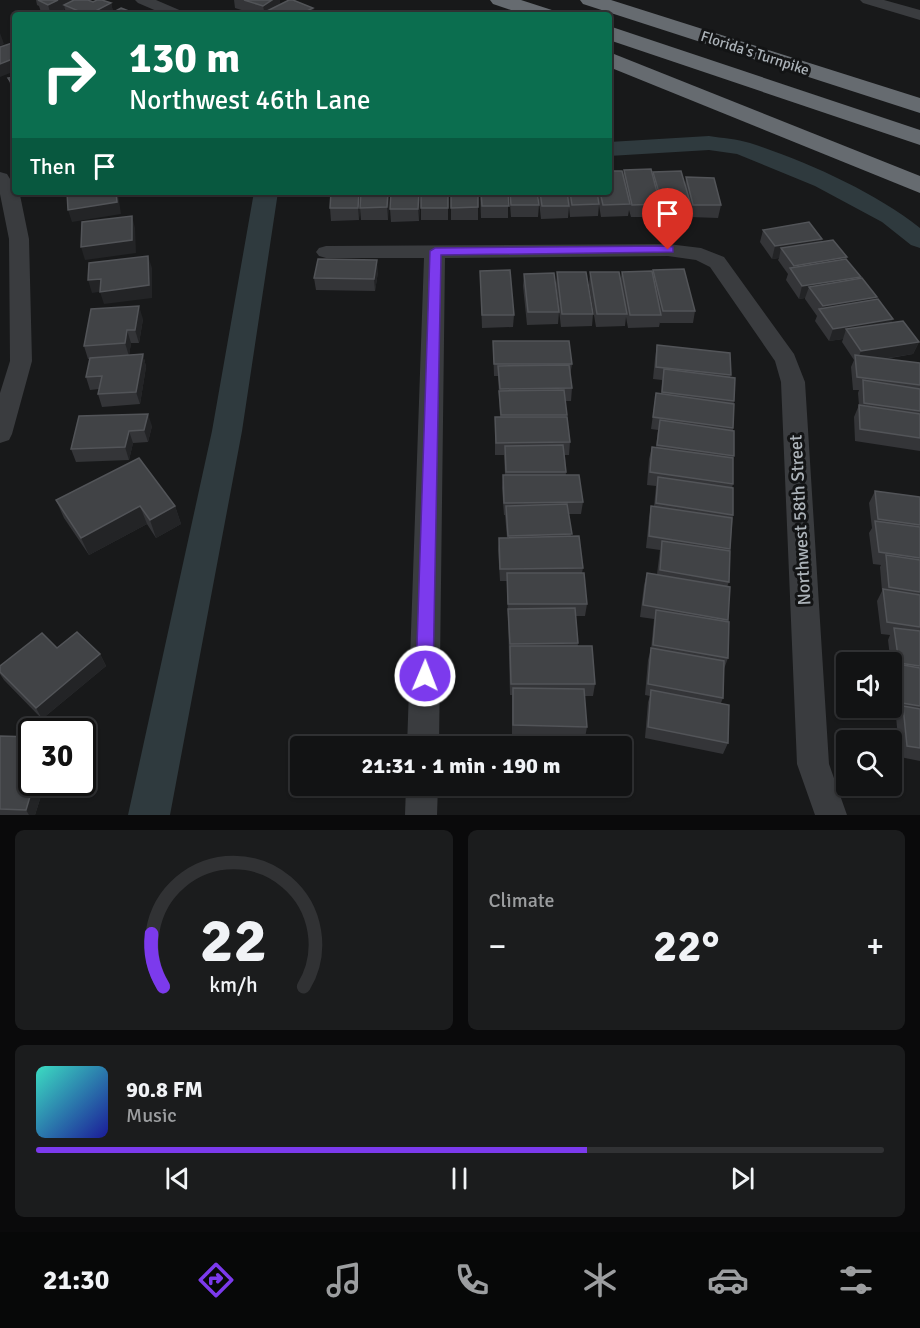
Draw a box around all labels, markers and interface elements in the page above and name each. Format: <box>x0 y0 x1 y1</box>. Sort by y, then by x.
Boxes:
street label: Florida's Turnpike <box>698 27 812 79</box>
text: 130 m <box>129 33 240 84</box>
icon: right <box>30 36 108 114</box>
text: Northwest 46th Lane <box>129 84 371 117</box>
icon: arrive <box>88 150 121 183</box>
text: Then <box>30 153 76 180</box>
pin <box>642 188 693 250</box>
icon: arrive <box>651 197 684 230</box>
street label: Northwest 58th Street <box>785 434 815 606</box>
position arrow <box>393 644 457 708</box>
map controls <box>836 652 902 796</box>
button: sound <box>836 652 902 718</box>
speed limit sign: 30 <box>18 718 96 796</box>
button: search <box>836 730 902 796</box>
text: 21:31 · 1 min · 190 m <box>361 752 561 779</box>
text: Climate <box>489 888 554 913</box>
text: 22 <box>200 902 267 979</box>
text: 22° <box>653 919 720 974</box>
text: − <box>489 926 506 967</box>
text: + <box>866 926 884 967</box>
text: km/h <box>209 972 258 998</box>
text: 90.8 FM <box>126 1076 203 1103</box>
text: Music <box>126 1103 177 1128</box>
icon: previous <box>161 1162 194 1195</box>
icon: pause <box>443 1162 476 1195</box>
icon: next <box>726 1162 759 1195</box>
icon: directions <box>195 1259 237 1301</box>
icon: music <box>323 1259 365 1301</box>
icon: phone <box>451 1259 493 1301</box>
icon: climate <box>579 1259 621 1301</box>
icon: car <box>707 1259 749 1301</box>
icon: filters <box>835 1259 877 1301</box>
text: 21:30 <box>43 1264 109 1297</box>

